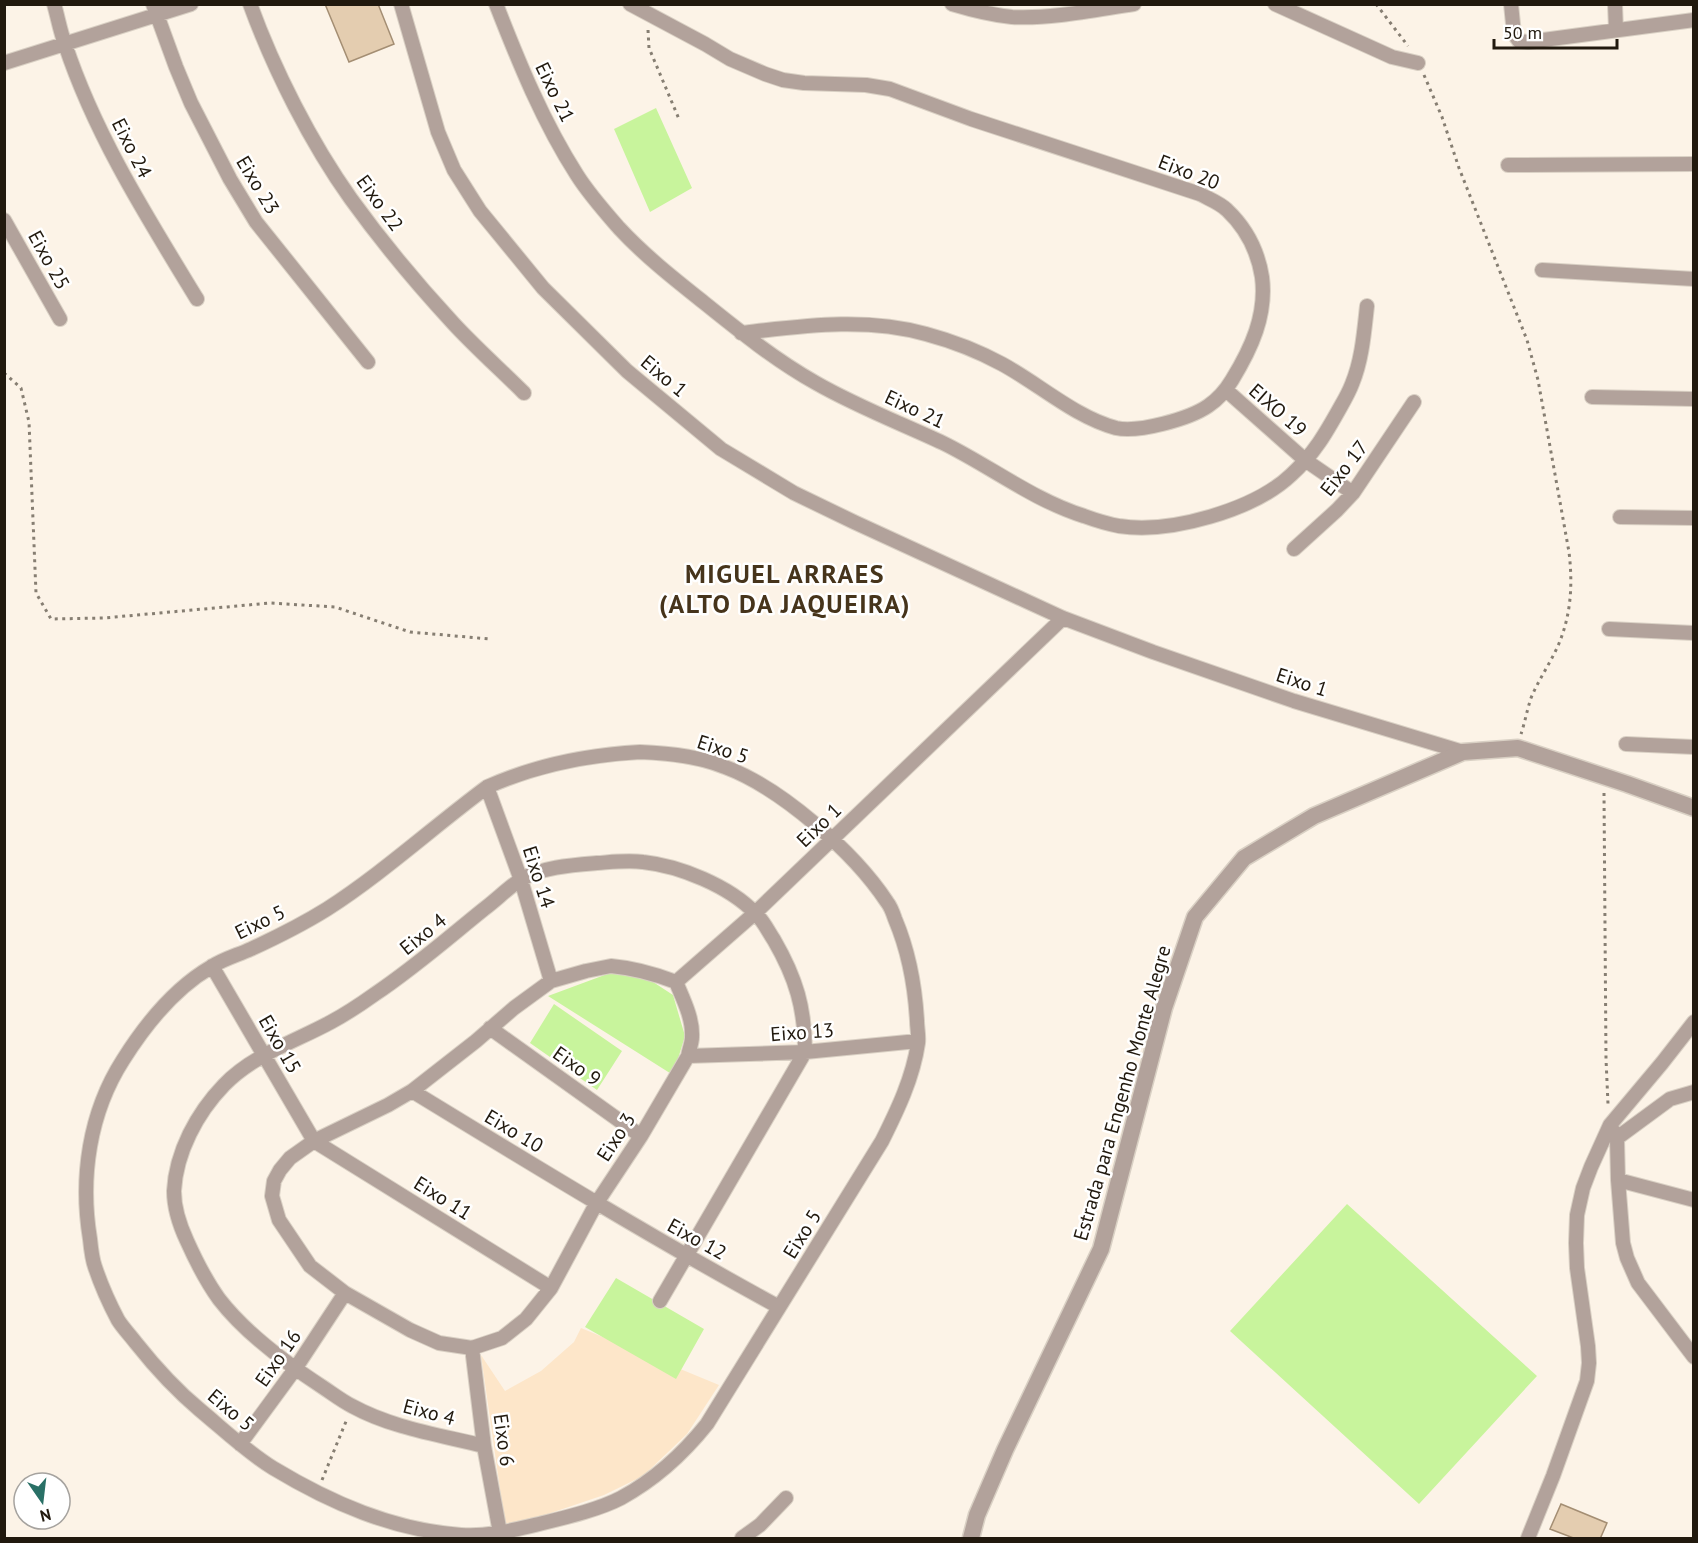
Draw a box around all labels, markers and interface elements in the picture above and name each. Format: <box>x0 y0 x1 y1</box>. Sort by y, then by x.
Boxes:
scale bar <box>1494 12 1617 50</box>
text: 50 m <box>1503 21 1542 44</box>
street label: Eixo 21 <box>529 58 581 126</box>
street label: Eixo 24 <box>106 114 158 182</box>
street label: Eixo 20 <box>1155 148 1224 196</box>
street label: Eixo 23 <box>230 151 286 219</box>
street label: Eixo 22 <box>351 170 409 236</box>
street label: Eixo 25 <box>22 226 76 294</box>
street label: Eixo 1 <box>635 349 693 403</box>
street label: EIXO 19 <box>1244 378 1312 442</box>
street label: Eixo 21 <box>881 384 949 434</box>
street label: Eixo 17 <box>1314 435 1374 501</box>
district label: MIGUEL ARRAES (ALTO DA JAQUEIRA) <box>659 557 911 620</box>
street label: Eixo 1 <box>1273 661 1331 703</box>
street label: Eixo 5 <box>694 728 752 770</box>
street label: Eixo 1 <box>791 797 847 853</box>
street label: Eixo 14 <box>517 843 561 911</box>
street label: Eixo 5 <box>231 899 289 945</box>
street label: Eixo 4 <box>394 907 452 961</box>
street label: Estrada para Engenho Monte Alegre <box>1067 942 1177 1244</box>
street label: Eixo 15 <box>253 1010 307 1078</box>
street label: Eixo 13 <box>769 1017 835 1047</box>
street label: Eixo 9 <box>548 1040 606 1092</box>
street label: Eixo 10 <box>480 1103 548 1159</box>
street label: Eixo 3 <box>591 1108 641 1166</box>
street label: Eixo 11 <box>409 1170 477 1226</box>
street label: Eixo 5 <box>777 1205 827 1263</box>
street label: Eixo 12 <box>663 1212 731 1266</box>
street label: Eixo 16 <box>249 1324 307 1392</box>
street label: Eixo 5 <box>202 1383 260 1437</box>
street label: Eixo 4 <box>400 1393 458 1431</box>
street label: Eixo 6 <box>487 1412 521 1468</box>
north arrow <box>12 1471 72 1531</box>
text: N <box>38 1505 53 1527</box>

